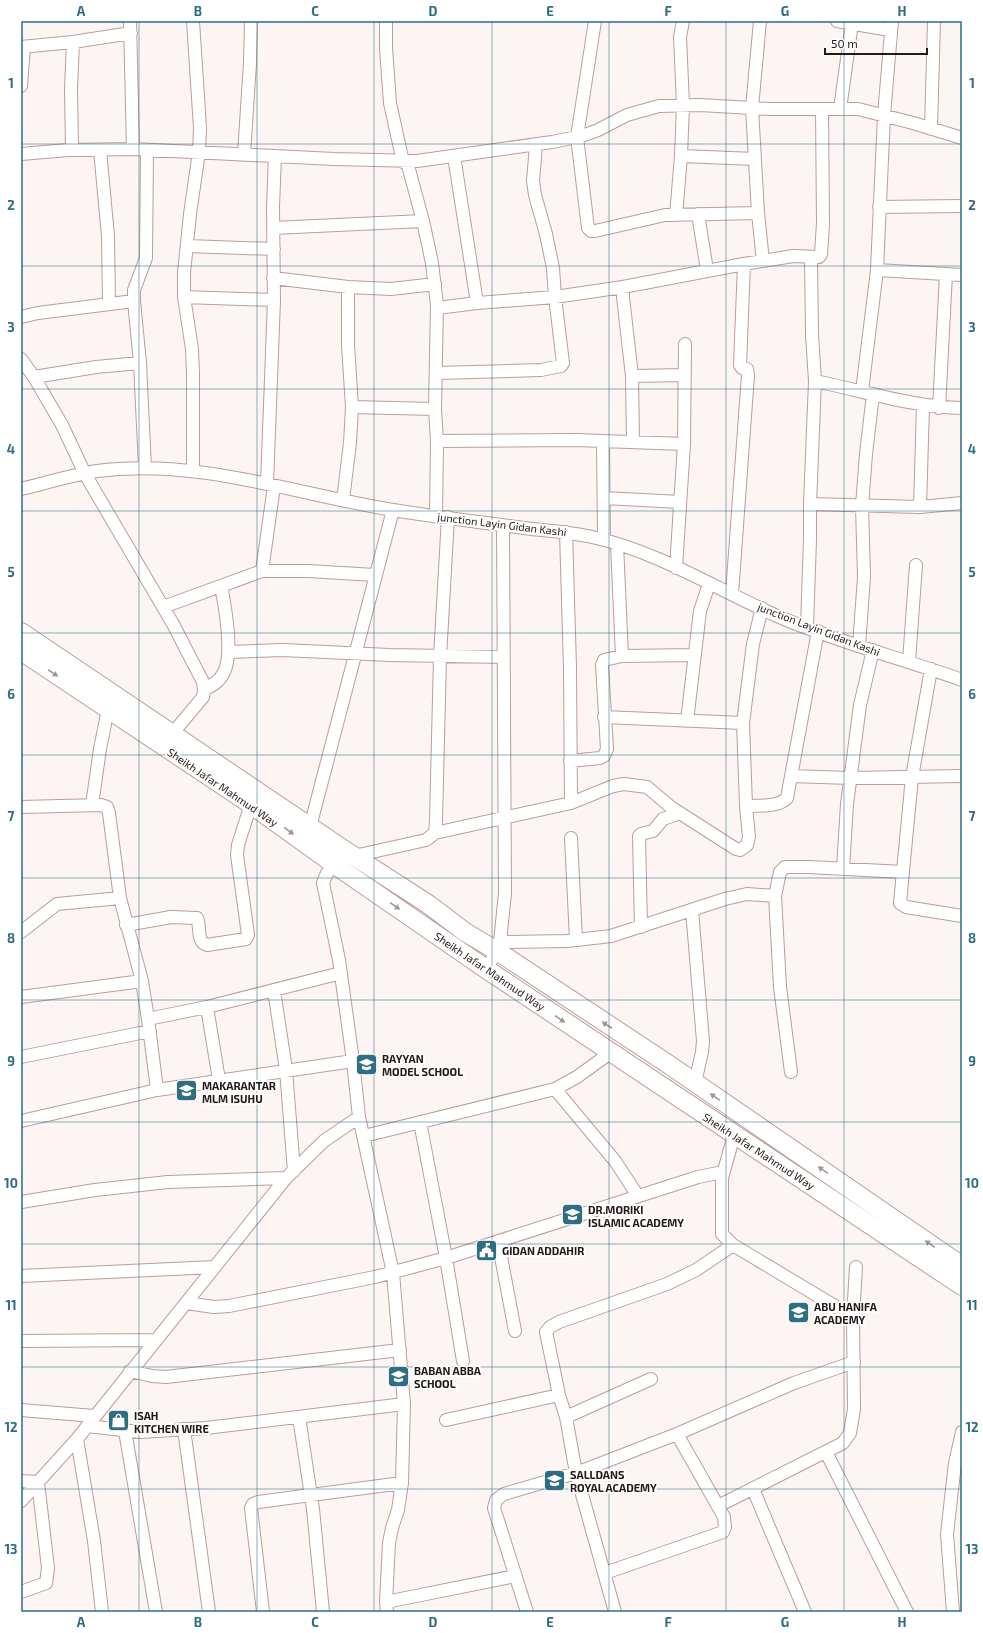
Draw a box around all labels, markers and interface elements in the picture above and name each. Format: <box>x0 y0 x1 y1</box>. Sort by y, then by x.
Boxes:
text: A <box>77 3 86 19</box>
text: B <box>194 3 202 19</box>
text: C <box>311 3 319 19</box>
text: D <box>429 3 438 19</box>
text: E <box>546 3 554 19</box>
text: F <box>664 3 672 19</box>
text: G <box>781 3 789 19</box>
text: H <box>898 3 907 19</box>
scale bar <box>825 30 927 56</box>
text: 50 m <box>831 36 858 50</box>
text: 1 <box>8 75 14 91</box>
text: 1 <box>969 75 975 91</box>
text: 2 <box>7 197 15 213</box>
text: 2 <box>968 197 976 213</box>
text: 3 <box>7 319 15 335</box>
text: 3 <box>968 319 976 335</box>
text: 4 <box>7 441 15 457</box>
text: 4 <box>968 441 976 457</box>
street label: junction Layin Gidan Kashi <box>437 510 567 539</box>
text: 5 <box>7 564 15 580</box>
text: 5 <box>968 564 976 580</box>
street label: junction Layin Gidan Kashi <box>756 600 882 659</box>
one-way arrow <box>48 669 59 677</box>
text: 6 <box>7 686 15 702</box>
text: 6 <box>968 686 976 702</box>
street label: Sheikh Jafar Mahmud Way <box>165 745 281 829</box>
text: 7 <box>8 808 15 824</box>
text: 7 <box>969 808 976 824</box>
one-way arrow <box>284 827 294 835</box>
one-way arrow <box>390 902 401 910</box>
street label: Sheikh Jafar Mahmud Way <box>432 929 548 1013</box>
text: 8 <box>7 930 15 946</box>
text: 8 <box>968 930 976 946</box>
one-way arrow <box>555 1015 566 1023</box>
one-way arrow <box>601 1021 613 1028</box>
school or university icon: RAYYAN MODEL SCHOOL <box>353 1051 379 1077</box>
place label: RAYYAN MODEL SCHOOL <box>382 1052 463 1078</box>
text: 9 <box>7 1053 15 1069</box>
text: 9 <box>968 1053 976 1069</box>
school or university icon: MAKARANTAR MLM ISUHU <box>173 1078 199 1104</box>
place label: MAKARANTAR MLM ISUHU <box>202 1079 276 1105</box>
one-way arrow <box>710 1093 721 1101</box>
street label: Sheikh Jafar Mahmud Way <box>701 1110 818 1192</box>
one-way arrow <box>817 1166 828 1174</box>
text: 10 <box>4 1175 18 1191</box>
text: 10 <box>965 1175 979 1191</box>
school or university icon: DR.MORIKI ISLAMIC ACADEMY <box>560 1202 586 1228</box>
place label: DR.MORIKI ISLAMIC ACADEMY <box>588 1203 684 1229</box>
public building icon: GIDAN ADDAHIR <box>474 1237 500 1263</box>
one-way arrow <box>925 1240 935 1248</box>
place label: GIDAN ADDAHIR <box>502 1244 584 1257</box>
text: 11 <box>5 1297 17 1313</box>
text: 11 <box>966 1297 978 1313</box>
school or university icon: ABU HANIFA ACADEMY <box>785 1299 811 1325</box>
place label: ABU HANIFA ACADEMY <box>814 1300 878 1326</box>
school or university icon: BABAN ABBA SCHOOL <box>386 1363 412 1389</box>
place label: BABAN ABBA SCHOOL <box>414 1364 482 1390</box>
shop icon: ISAH KITCHEN WIRE <box>106 1408 132 1434</box>
place label: ISAH KITCHEN WIRE <box>134 1409 209 1435</box>
text: 12 <box>4 1419 18 1435</box>
text: 12 <box>965 1419 979 1435</box>
school or university icon: SALLDANS ROYAL ACADEMY <box>542 1467 568 1493</box>
place label: SALLDANS ROYAL ACADEMY <box>570 1468 657 1494</box>
text: 13 <box>5 1541 18 1557</box>
text: 13 <box>966 1541 979 1557</box>
text: A <box>77 1614 86 1630</box>
text: B <box>194 1614 202 1630</box>
text: C <box>311 1614 319 1630</box>
text: D <box>429 1614 438 1630</box>
text: E <box>546 1614 554 1630</box>
text: F <box>664 1614 672 1630</box>
text: G <box>781 1614 789 1630</box>
text: H <box>898 1614 907 1630</box>

